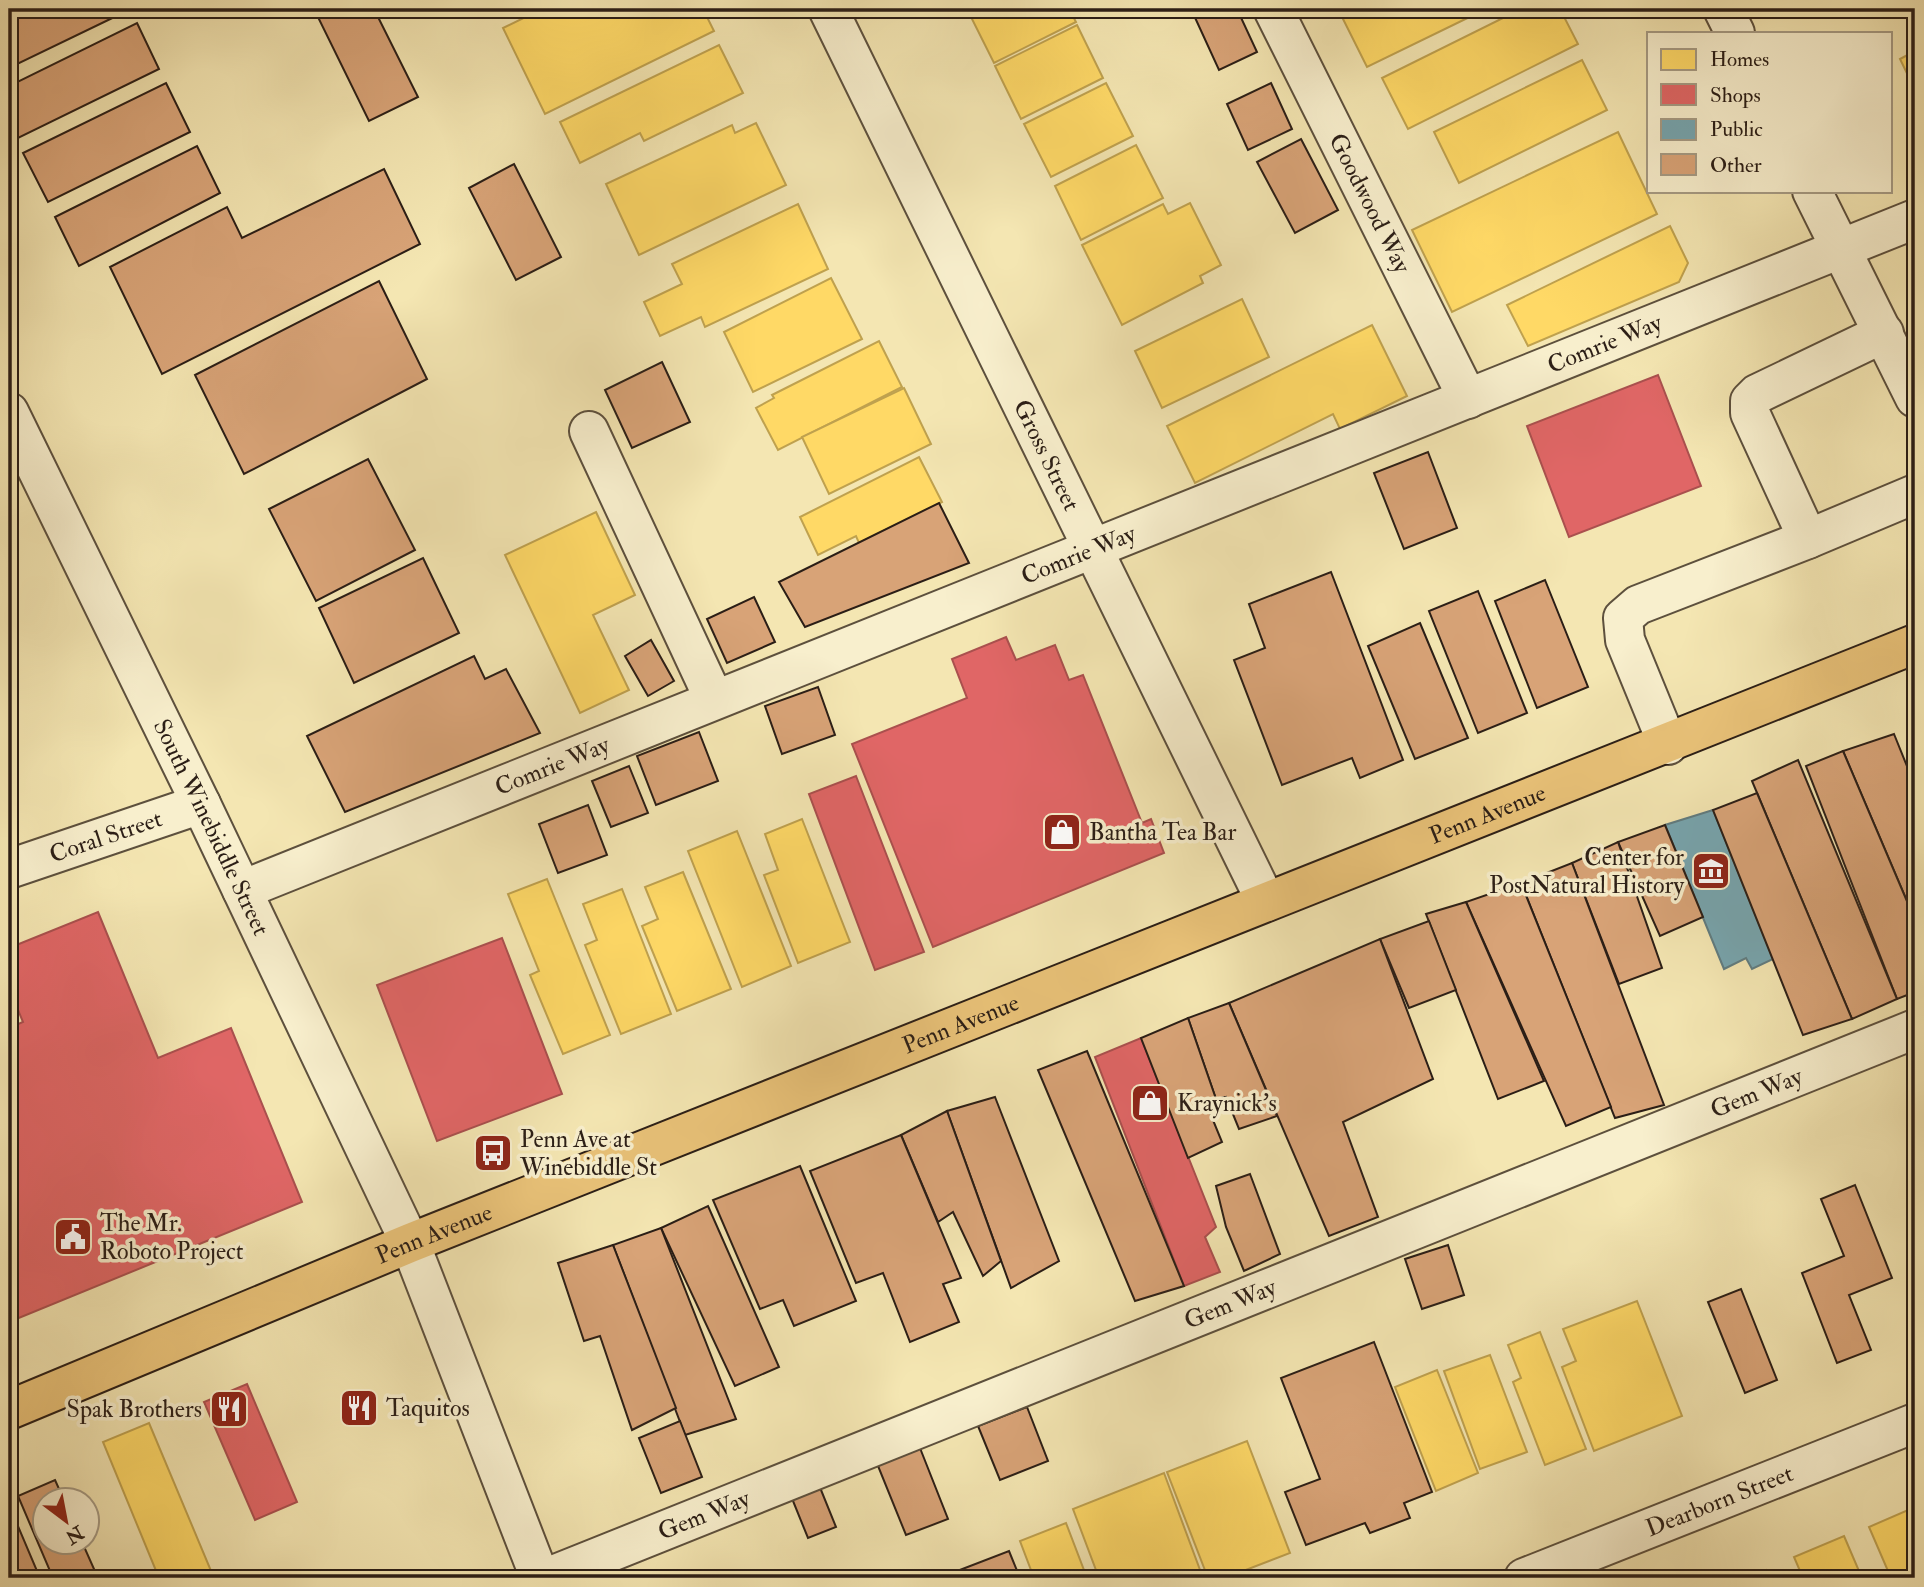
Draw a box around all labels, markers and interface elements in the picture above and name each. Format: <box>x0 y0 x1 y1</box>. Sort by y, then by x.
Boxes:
legend <box>1647 32 1892 192</box>
text: Homes <box>1710 46 1769 73</box>
text: Shops <box>1710 82 1761 109</box>
text: Public <box>1710 116 1763 143</box>
street label: Goodwood Way <box>1322 128 1418 278</box>
text: Other <box>1710 152 1762 179</box>
street label: Comrie Way <box>1543 307 1667 380</box>
street label: Gross Street <box>1007 395 1087 516</box>
street label: Comrie Way <box>1016 518 1140 591</box>
street label: South Winebiddle Street <box>146 714 277 941</box>
street label: Comrie Way <box>490 729 614 803</box>
street label: Penn Avenue <box>1425 777 1550 851</box>
street label: Coral Street <box>45 803 166 870</box>
shop icon: Bantha Tea Bar <box>1041 811 1083 853</box>
place label: Bantha Tea Bar <box>1089 817 1236 848</box>
place label: Center for PostNatural History <box>1489 842 1684 901</box>
museum icon: Center for PostNatural History <box>1690 850 1732 892</box>
street label: Penn Avenue <box>898 987 1023 1061</box>
street label: Gem Way <box>1706 1060 1807 1125</box>
shop icon: Kraynick's <box>1129 1082 1171 1124</box>
place label: Kraynick's <box>1177 1088 1277 1119</box>
place label: Penn Ave at Winebiddle St <box>519 1124 657 1183</box>
bus stop icon: Penn Ave at Winebiddle St <box>472 1132 514 1174</box>
street label: Penn Avenue <box>371 1196 497 1271</box>
place label: The Mr. Roboto Project <box>100 1208 244 1267</box>
public building icon: The Mr. Roboto Project <box>52 1216 94 1258</box>
street label: Gem Way <box>1180 1271 1281 1336</box>
restaurant icon: Taquitos <box>338 1387 380 1429</box>
restaurant icon: Spak Brothers <box>208 1388 250 1430</box>
place label: Taquitos <box>386 1393 470 1424</box>
place label: Spak Brothers <box>67 1394 202 1425</box>
street label: Dearborn Street <box>1641 1457 1798 1544</box>
street label: Gem Way <box>653 1482 755 1547</box>
north arrow <box>32 1486 102 1556</box>
text: N <box>60 1519 89 1550</box>

